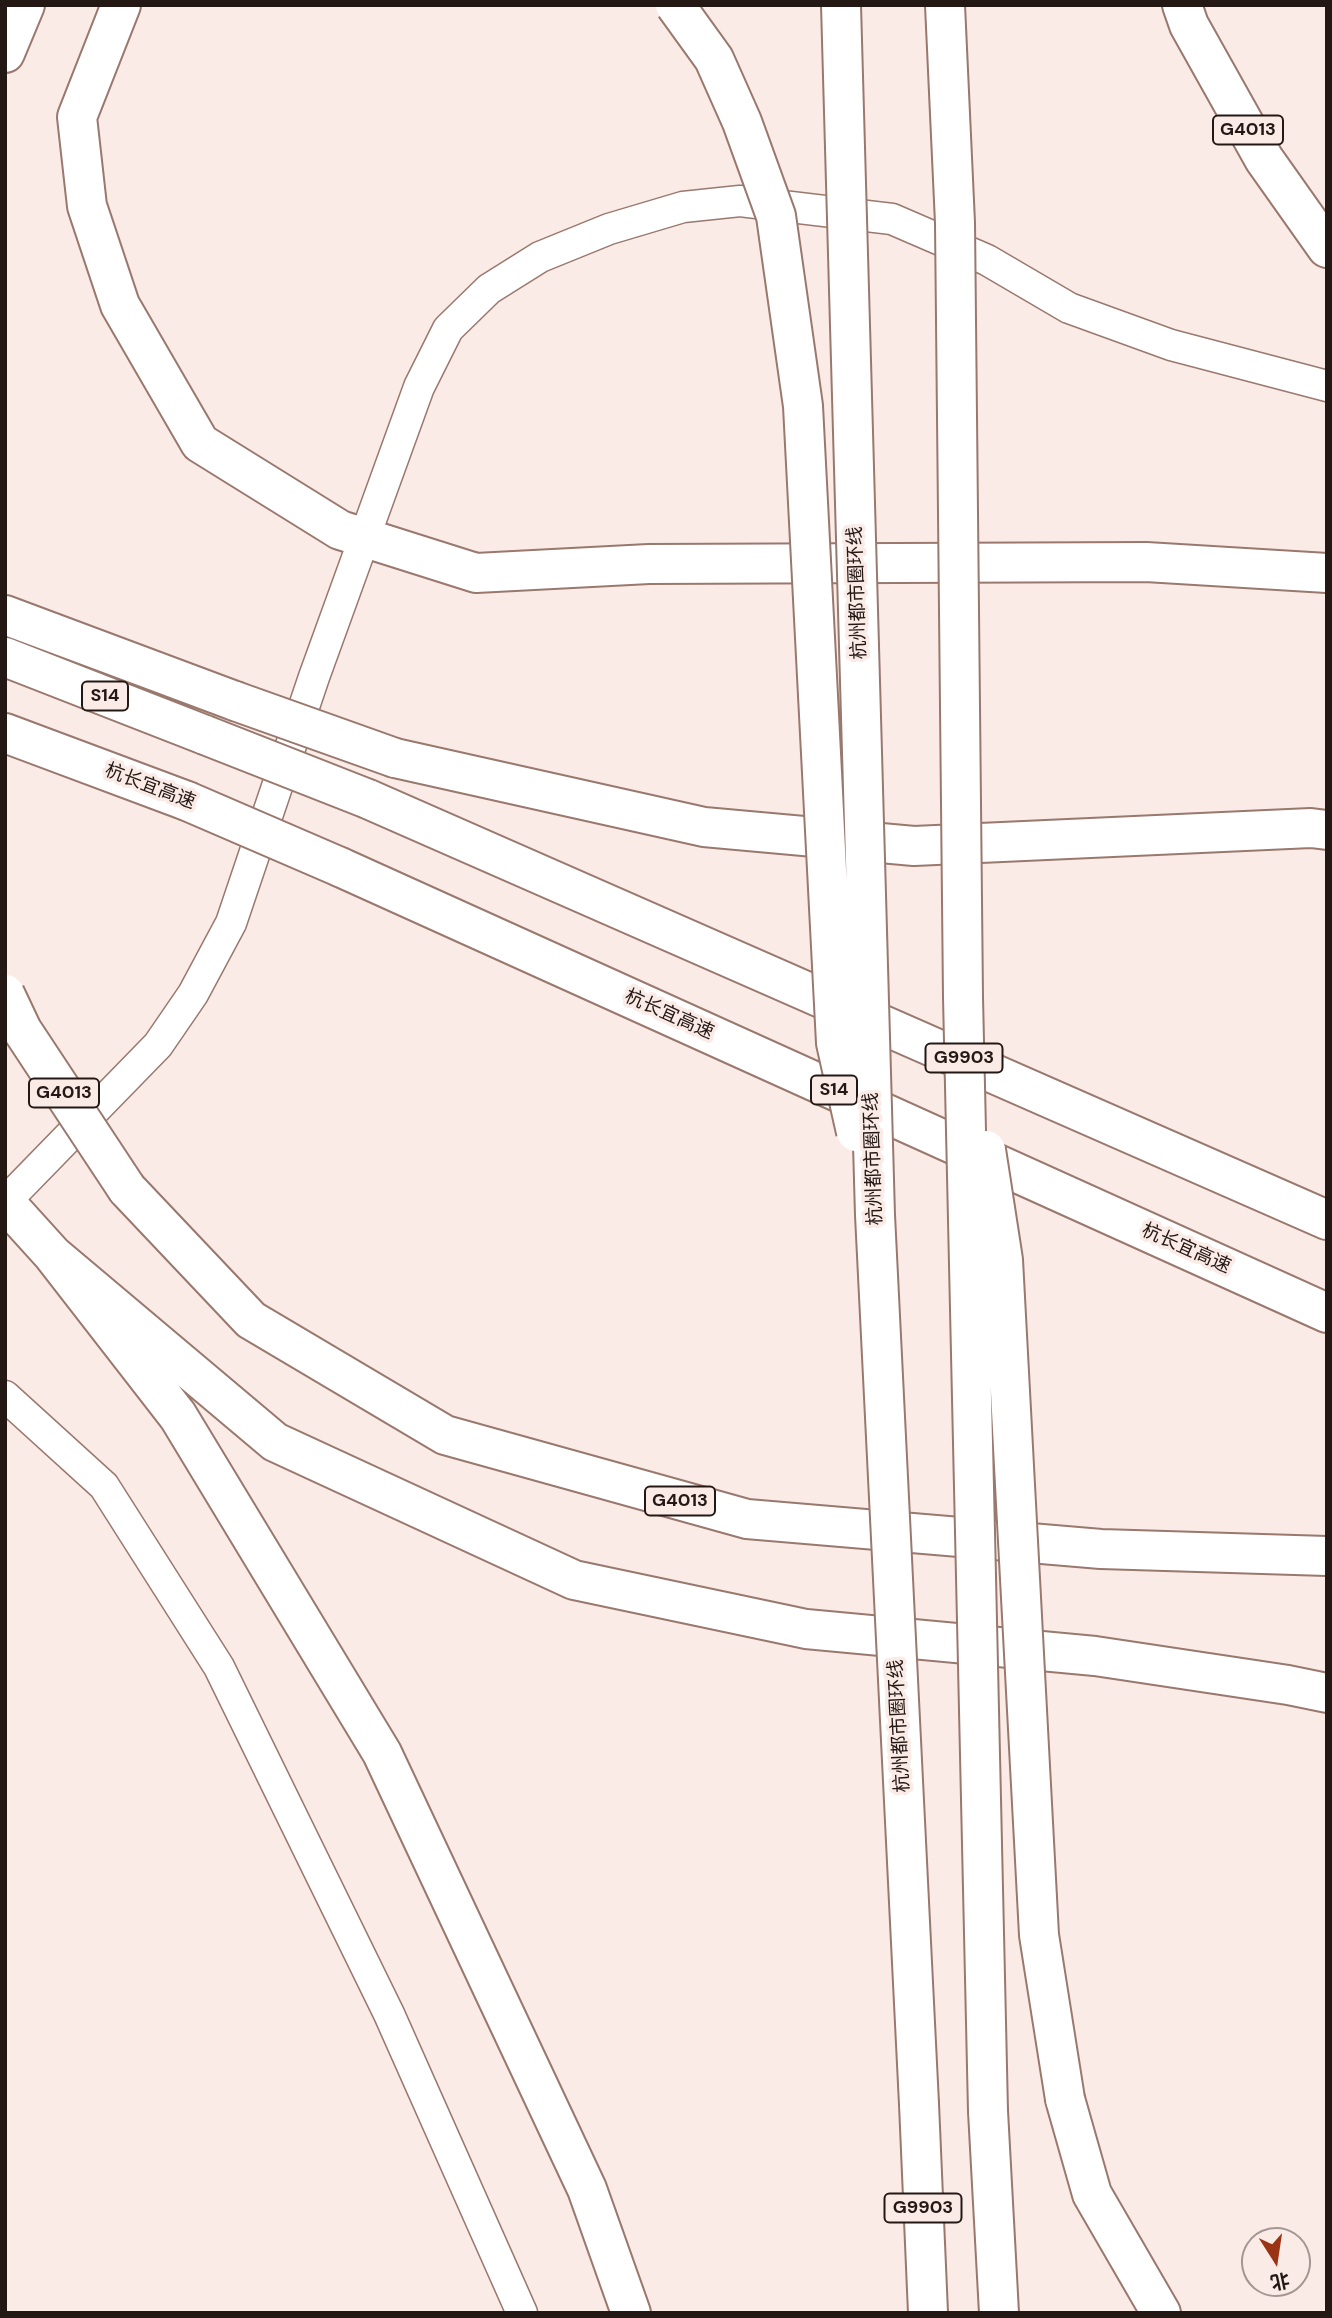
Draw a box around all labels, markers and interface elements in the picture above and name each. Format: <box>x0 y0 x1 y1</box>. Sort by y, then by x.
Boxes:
road number: G4013 <box>1213 116 1283 145</box>
street label: 杭州都市圈环线 <box>844 526 872 660</box>
road number: S14 <box>82 682 128 710</box>
street label: 杭长宜高速 <box>102 759 198 815</box>
street label: 杭长宜高速 <box>621 985 717 1045</box>
road number: G9903 <box>926 1044 1002 1072</box>
road number: S14 <box>811 1076 857 1105</box>
road number: G4013 <box>29 1078 99 1108</box>
street label: 杭州都市圈环线 <box>860 1092 888 1226</box>
street label: 杭长宜高速 <box>1138 1219 1234 1279</box>
road number: G4013 <box>645 1486 715 1516</box>
street label: 杭州都市圈环线 <box>885 1659 915 1793</box>
road number: G9903 <box>884 2194 962 2222</box>
north arrow <box>1241 2227 1311 2297</box>
text: 北 <box>1268 2267 1292 2295</box>

